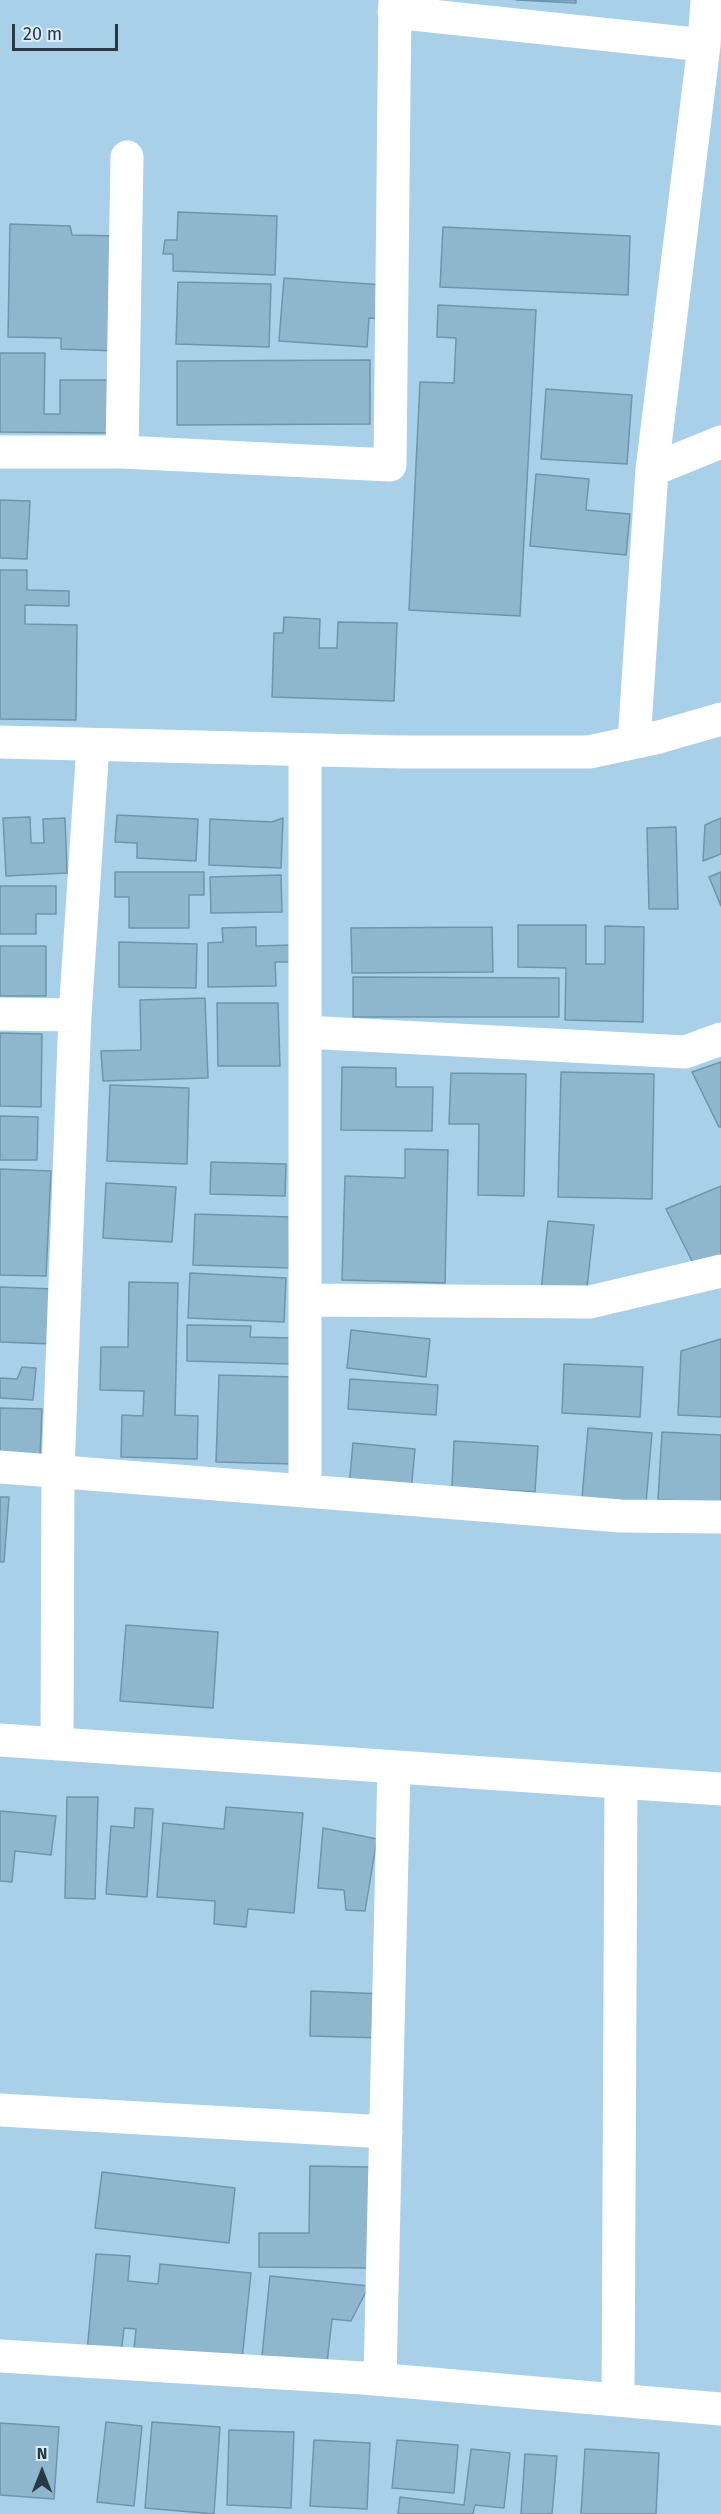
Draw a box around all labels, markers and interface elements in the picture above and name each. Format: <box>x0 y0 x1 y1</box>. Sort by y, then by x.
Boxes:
scale bar <box>15 12 122 50</box>
text: 20 m <box>23 23 62 45</box>
north arrow <box>12 2442 72 2502</box>
text: N <box>37 2444 47 2463</box>

